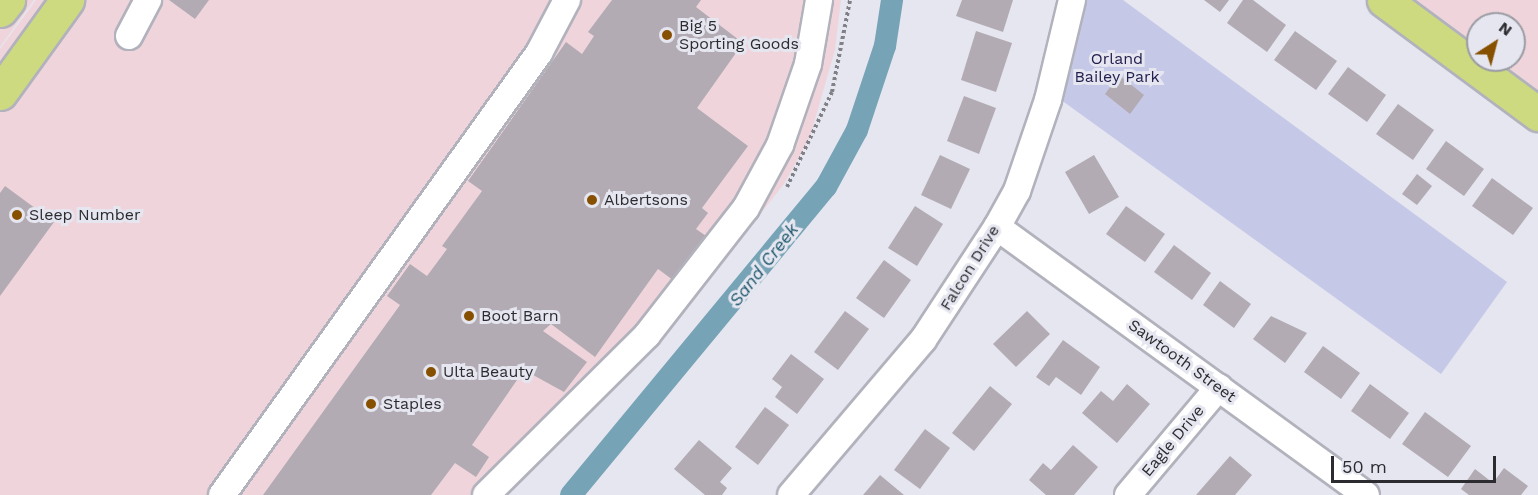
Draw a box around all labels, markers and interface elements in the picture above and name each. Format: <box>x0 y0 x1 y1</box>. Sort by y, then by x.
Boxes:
north arrow <box>1466 12 1526 72</box>
place label: Big 5 Sporting Goods <box>679 16 799 54</box>
text: N <box>1495 17 1516 40</box>
marker: Big 5 Sporting Goods <box>660 28 674 42</box>
park label: Orland Bailey Park <box>1074 49 1160 87</box>
place label: Albertsons <box>604 190 688 210</box>
marker: Albertsons <box>585 193 599 207</box>
place label: Sleep Number <box>29 205 141 225</box>
marker: Sleep Number <box>10 208 24 222</box>
water label: Sand Creek <box>725 219 803 311</box>
street label: Falcon Drive <box>936 222 1004 314</box>
place label: Boot Barn <box>481 306 559 326</box>
marker: Boot Barn <box>462 309 476 323</box>
street label: Sawtooth Street <box>1124 316 1240 406</box>
place label: Ulta Beauty <box>443 362 534 382</box>
marker: Ulta Beauty <box>424 365 438 379</box>
place label: Staples <box>383 394 442 414</box>
marker: Staples <box>364 397 378 411</box>
street label: Eagle Drive <box>1138 401 1208 481</box>
scale bar <box>1334 444 1499 482</box>
text: 50 m <box>1342 456 1387 477</box>

